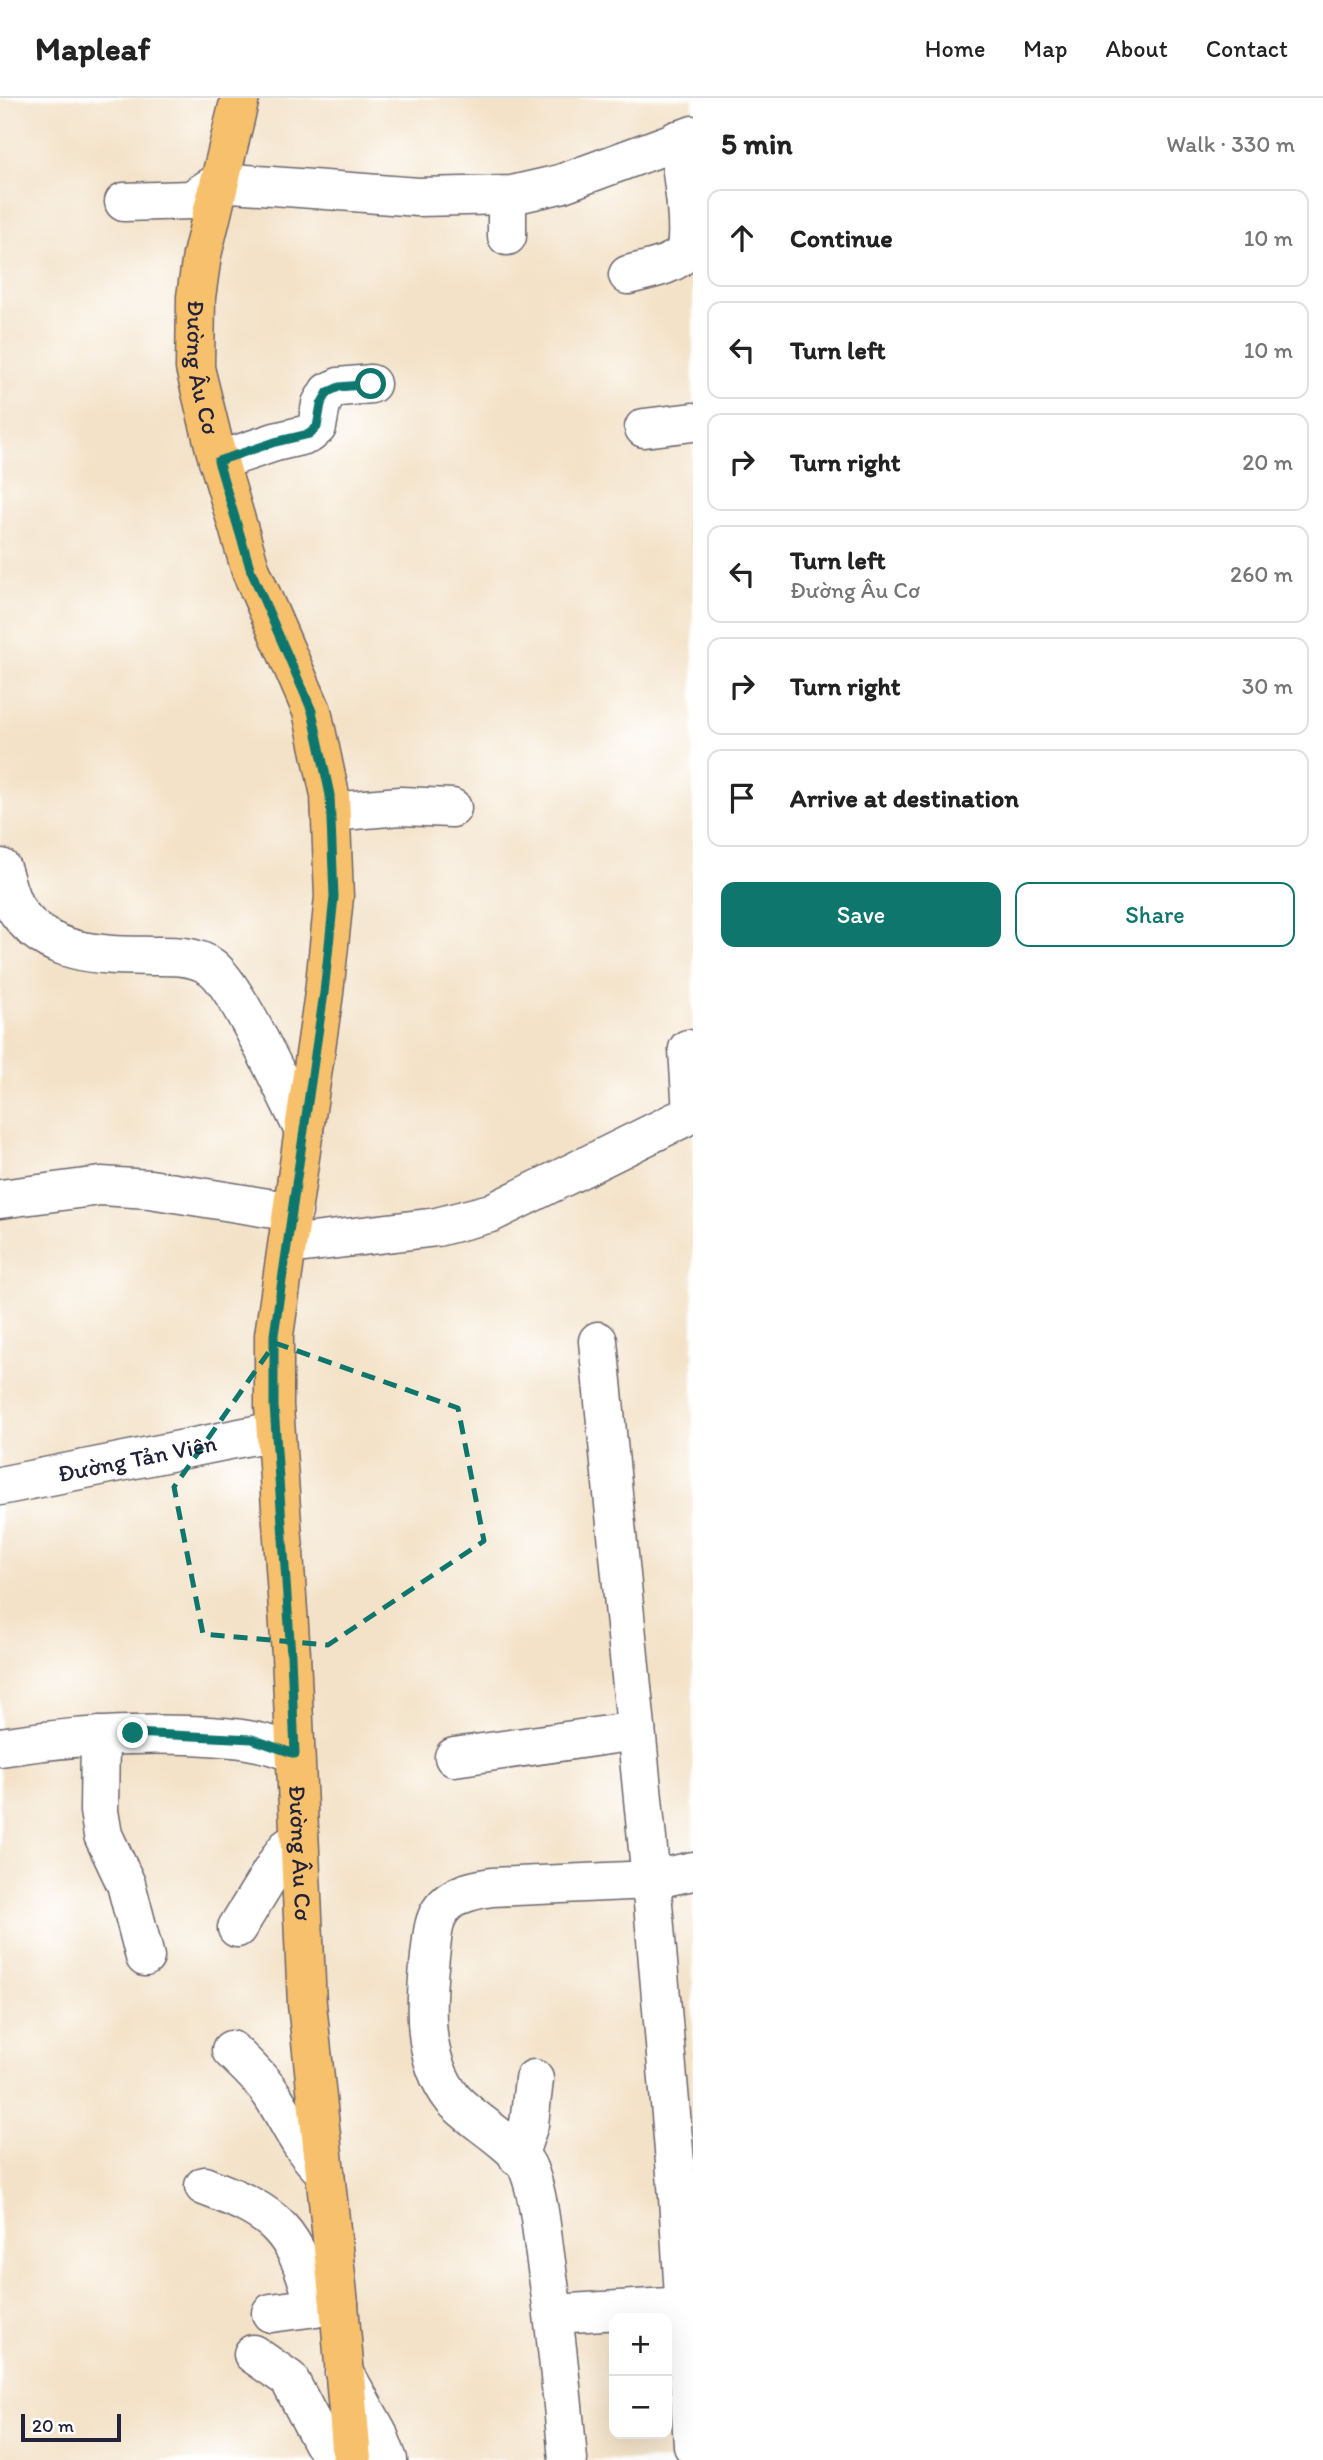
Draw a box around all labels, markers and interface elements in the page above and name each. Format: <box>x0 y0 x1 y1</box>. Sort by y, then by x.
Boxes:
text: Mapleaf <box>35 29 150 68</box>
text: Home <box>925 34 985 63</box>
text: Map <box>1023 34 1067 63</box>
text: About <box>1105 34 1168 63</box>
text: Contact <box>1206 34 1288 63</box>
text: 5 min <box>721 125 792 162</box>
text: Walk · 330 m <box>1166 130 1295 158</box>
icon: ahead <box>723 219 761 257</box>
text: Continue <box>790 222 893 254</box>
text: 10 m <box>1244 224 1293 252</box>
street label: Đường Âu Cơ <box>181 300 226 438</box>
icon: left <box>723 331 761 369</box>
text: Turn left <box>790 334 886 366</box>
text: 10 m <box>1244 336 1293 364</box>
route start <box>355 368 386 399</box>
icon: right <box>723 443 761 481</box>
text: Turn right <box>790 446 901 478</box>
text: 20 m <box>1242 448 1293 476</box>
text: Turn left <box>790 544 886 576</box>
icon: left <box>723 555 761 593</box>
text: 260 m <box>1230 560 1293 588</box>
text: Đường Âu Cơ <box>790 576 920 604</box>
icon: right <box>723 667 761 705</box>
text: Turn right <box>790 670 901 702</box>
text: 30 m <box>1242 672 1293 700</box>
icon: arrive <box>723 779 761 817</box>
text: Arrive at destination <box>790 782 1019 814</box>
button: Save <box>721 882 1001 947</box>
button: Share <box>1015 882 1295 947</box>
street label: Đường Tản Viên <box>55 1428 219 1488</box>
route end <box>117 1717 148 1748</box>
street label: Đường Âu Cơ <box>283 1784 318 1922</box>
map controls <box>609 2313 672 2439</box>
button: + <box>609 2313 672 2376</box>
button: − <box>609 2376 672 2439</box>
scale bar <box>21 2411 121 2443</box>
text: 20 m <box>32 2414 74 2437</box>

